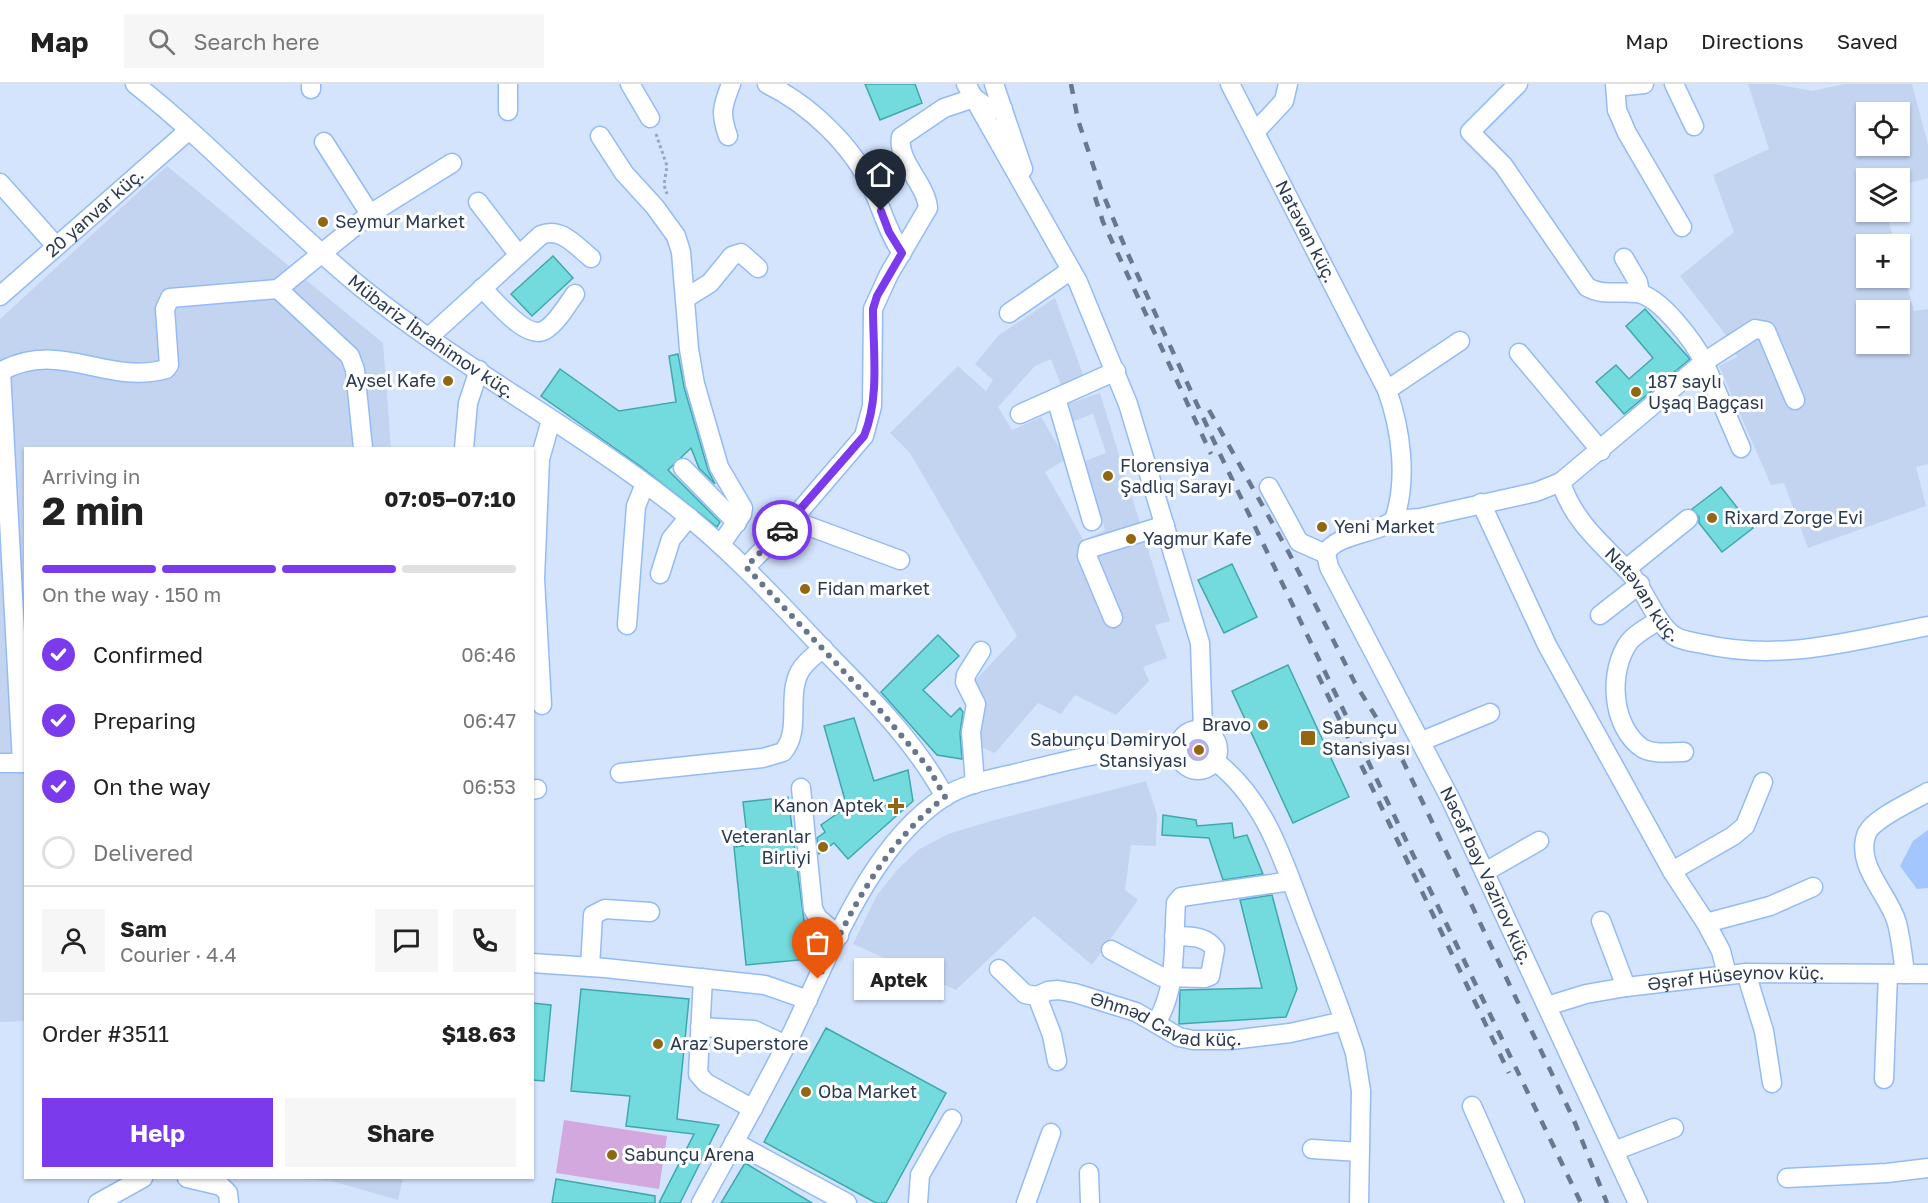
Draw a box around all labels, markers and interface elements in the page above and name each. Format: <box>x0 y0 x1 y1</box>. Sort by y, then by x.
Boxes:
search box <box>124 14 544 68</box>
text: Map <box>30 25 88 58</box>
icon: search <box>145 25 178 58</box>
text: Search here <box>193 28 319 55</box>
text: Map <box>1625 28 1668 54</box>
text: Directions <box>1701 28 1804 54</box>
text: Saved <box>1837 28 1898 54</box>
map controls <box>1856 102 1910 354</box>
button: locate <box>1856 102 1910 156</box>
pin <box>855 149 906 211</box>
icon: home <box>864 158 897 191</box>
street label: 20 yanvar küç. <box>40 163 148 261</box>
button: layers <box>1856 168 1910 222</box>
street label: Natəvan küç. <box>1271 176 1342 286</box>
place label: Seymur Market <box>335 210 465 232</box>
marker: Seymur Market <box>316 215 330 229</box>
button: + <box>1856 234 1910 288</box>
street label: Mübariz İbrahimov küç. <box>344 269 519 403</box>
button: − <box>1856 300 1910 354</box>
place label: Aysel Kafe <box>345 369 436 391</box>
place label: 187 saylı Uşaq Bağçası <box>1648 370 1764 413</box>
marker: Aysel Kafe <box>441 374 455 388</box>
marker: 187 saylı Uşaq Bağçası <box>1629 385 1643 399</box>
place label: Florensiya Şadlıq Sarayı <box>1120 454 1232 497</box>
text: Arriving in <box>42 464 140 488</box>
marker: Florensiya Şadlıq Sarayı <box>1101 469 1115 483</box>
text: 07:05–07:10 <box>384 485 516 512</box>
text: 2 min <box>42 487 144 534</box>
courier <box>752 500 812 560</box>
place label: Rixard Zorge Evi <box>1724 506 1863 528</box>
marker: Rixard Zorge Evi <box>1705 511 1719 525</box>
icon: car <box>766 514 799 547</box>
place label: Yeni Market <box>1334 515 1435 537</box>
marker: Yeni Market <box>1315 520 1329 534</box>
place label: Yağmur Kafe <box>1143 527 1252 549</box>
marker: Yağmur Kafe <box>1124 532 1138 546</box>
street label: Natəvan küç. <box>1601 542 1683 646</box>
place label: Fidan market <box>817 577 930 599</box>
text: On the way · 150 m <box>42 582 221 606</box>
marker: Fidan market <box>798 582 812 596</box>
icon: check <box>42 638 75 671</box>
text: Confirmed <box>93 641 203 668</box>
text: 06:46 <box>461 642 516 666</box>
icon: check <box>42 704 75 737</box>
text: Preparing <box>93 707 196 734</box>
text: 06:47 <box>463 708 516 732</box>
place label: Bravo <box>1202 713 1251 735</box>
place label: Sabunçu Stansiyası <box>1322 716 1410 759</box>
marker: Bravo <box>1256 718 1270 732</box>
place label: Sabunçu Dəmiryol Stansiyası <box>1030 728 1187 771</box>
marker: Sabunçu Stansiyası <box>1299 729 1317 747</box>
marker: Sabunçu Dəmiryol Stansiyası <box>1192 743 1206 757</box>
icon: check <box>42 770 75 803</box>
text: On the way <box>93 773 211 800</box>
text: 06:53 <box>462 774 516 798</box>
street label: Nəcəf bəy Vəzirov küç. <box>1436 783 1538 968</box>
place label: Kanon Aptek <box>773 794 884 816</box>
marker: Kanon Aptek <box>889 799 903 813</box>
place label: Veteranlar Birliyi <box>721 825 811 868</box>
text: Delivered <box>93 839 193 866</box>
marker: Veteranlar Birliyi <box>816 840 830 854</box>
button: person <box>42 909 105 972</box>
button: chat <box>375 909 438 972</box>
button: phone <box>453 909 516 972</box>
text: Sam <box>120 915 167 942</box>
pin <box>792 917 843 979</box>
icon: bag <box>801 926 834 959</box>
text: Courier · 4.4 <box>120 942 237 966</box>
callout: Aptek <box>854 958 944 1000</box>
street label: Əşrəf Hüseynov küç. <box>1646 961 1825 994</box>
text: Aptek <box>870 967 928 991</box>
street label: Əhməd Cavad küç. <box>1088 986 1242 1050</box>
text: Order #3511 <box>42 1020 169 1047</box>
text: $18.63 <box>441 1020 516 1047</box>
place label: Araz Superstore <box>670 1032 809 1054</box>
marker: Araz Superstore <box>651 1037 665 1051</box>
place label: Oba Market <box>818 1080 917 1102</box>
marker: Oba Market <box>799 1085 813 1099</box>
button: Help <box>42 1098 273 1167</box>
button: Share <box>285 1098 516 1167</box>
place label: Sabunçu Arena <box>624 1143 755 1165</box>
marker: Sabunçu Arena <box>605 1148 619 1162</box>

